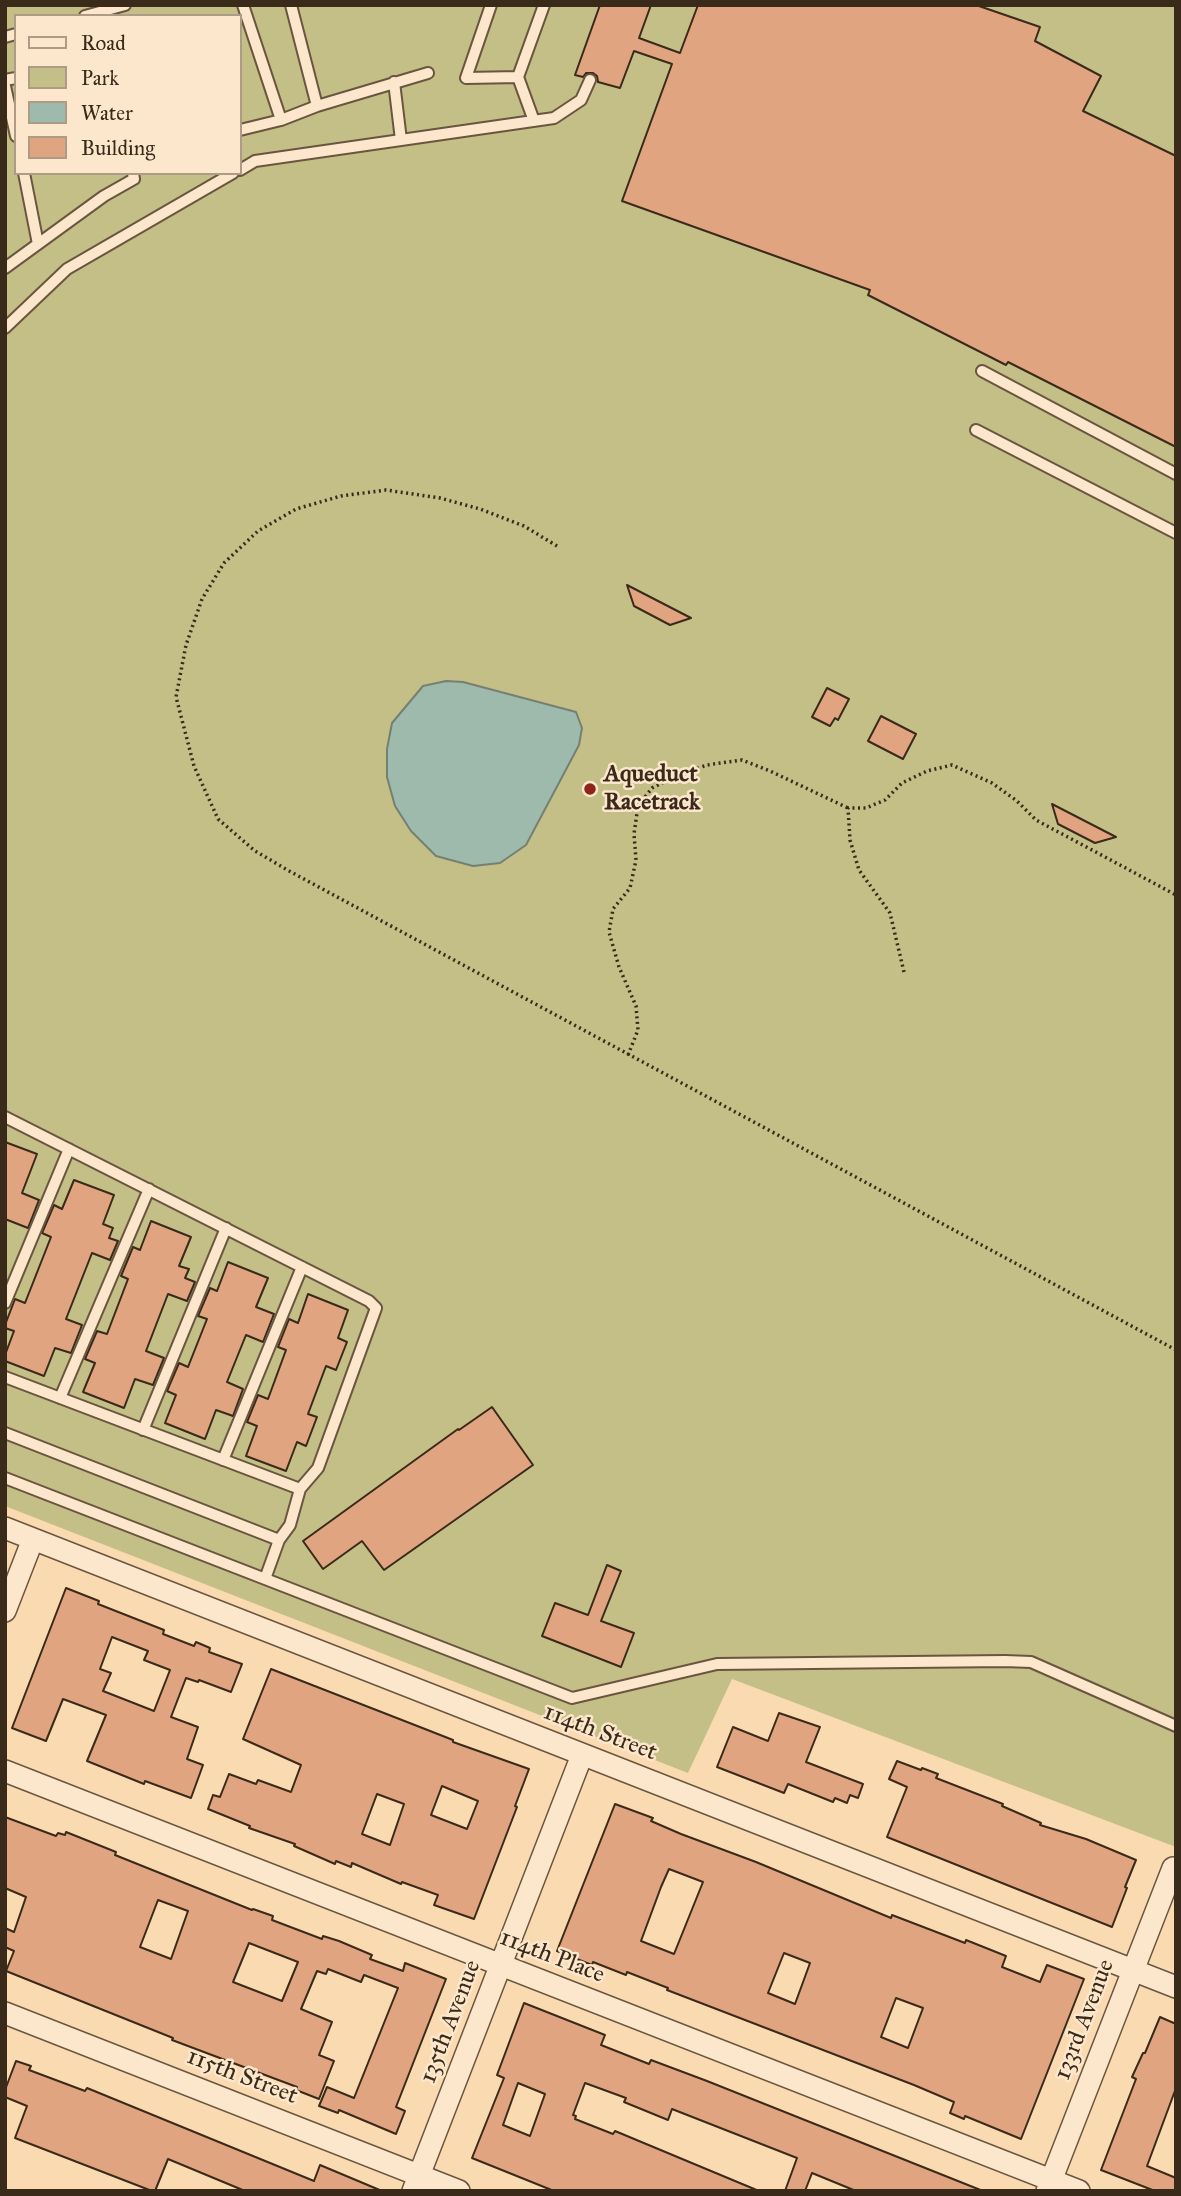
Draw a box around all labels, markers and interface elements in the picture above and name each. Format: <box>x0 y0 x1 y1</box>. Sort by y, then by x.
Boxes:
legend <box>14 14 242 175</box>
text: Road <box>81 30 126 56</box>
text: Park <box>81 65 119 91</box>
text: Water <box>81 100 133 126</box>
text: Building <box>81 135 155 161</box>
place label: Aqueduct Racetrack <box>604 761 700 817</box>
marker: Aqueduct Racetrack <box>582 781 598 797</box>
street label: 114th Street <box>539 1698 661 1768</box>
street label: 114th Place <box>496 1924 608 1990</box>
street label: 135th Avenue <box>414 1956 488 2088</box>
street label: 133rd Avenue <box>1049 1956 1121 2084</box>
street label: 115th Street <box>182 2043 302 2111</box>

